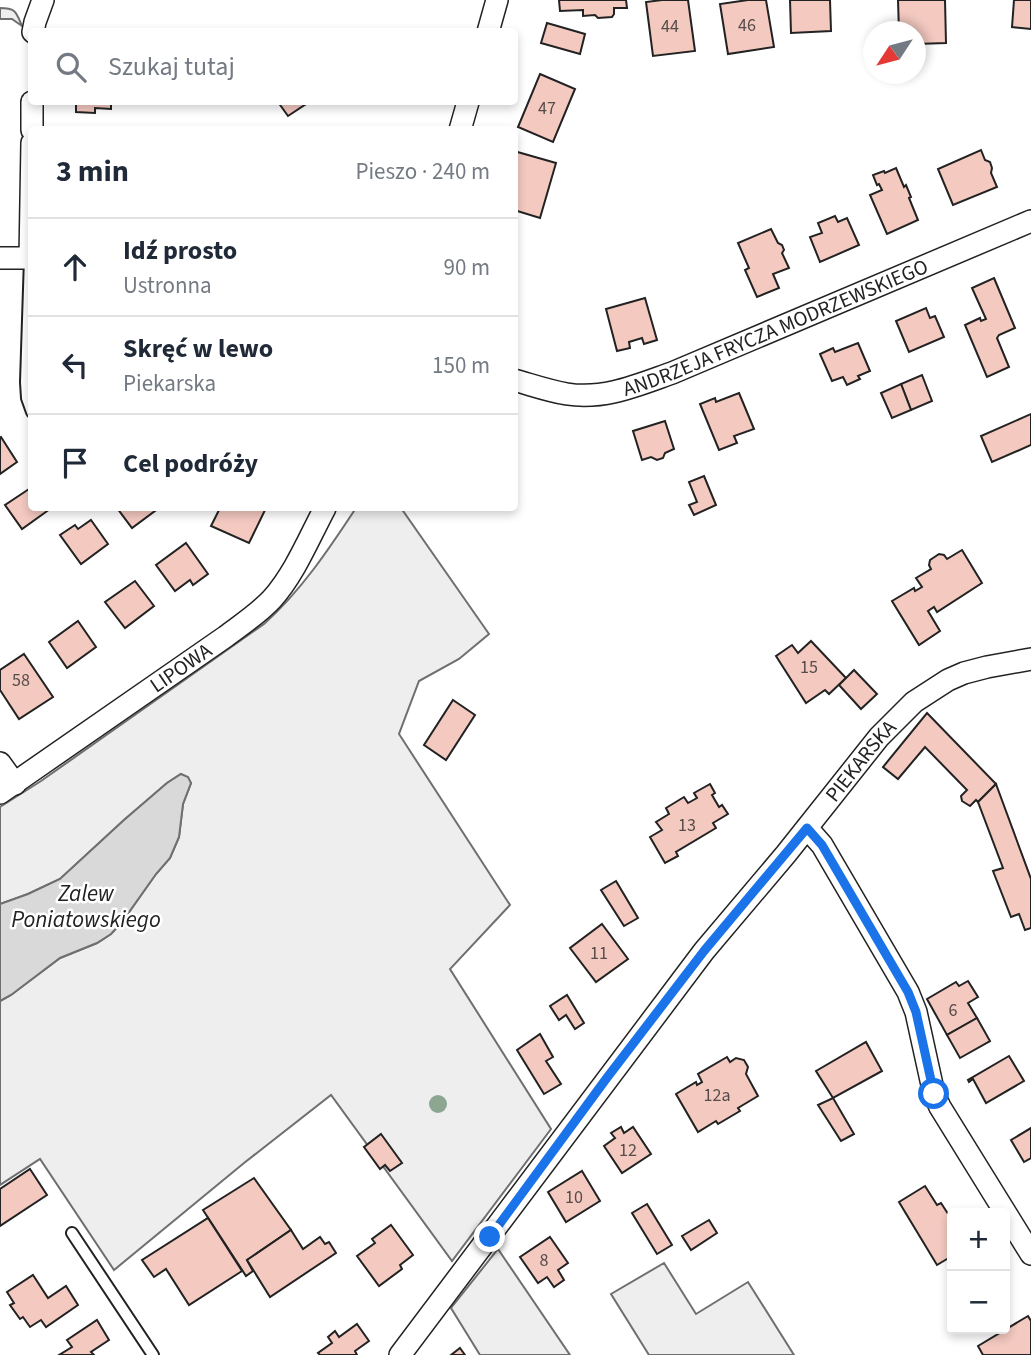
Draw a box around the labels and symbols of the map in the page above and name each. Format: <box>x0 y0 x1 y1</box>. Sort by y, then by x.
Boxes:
house number: 46 <box>738 13 756 38</box>
house number: 44 <box>661 14 679 39</box>
north arrow <box>863 21 926 84</box>
house number: 47 <box>538 96 556 121</box>
street label: ANDRZEJA FRYCZA MODRZEWSKIEGO <box>619 251 933 404</box>
street label: LIPOWA <box>144 635 218 700</box>
house number: 15 <box>800 655 818 680</box>
house number: 58 <box>12 668 30 693</box>
street label: PIEKARSKA <box>818 713 903 808</box>
house number: 13 <box>678 813 696 838</box>
water label: Zalew Poniatowskiego <box>11 877 161 936</box>
house number: 11 <box>590 941 608 966</box>
house number: 6 <box>949 998 958 1023</box>
route start <box>918 1078 949 1109</box>
house number: 12a <box>704 1083 730 1108</box>
house number: 12 <box>619 1138 637 1163</box>
house number: 10 <box>565 1185 583 1210</box>
route end <box>474 1221 505 1252</box>
house number: 8 <box>540 1248 549 1273</box>

